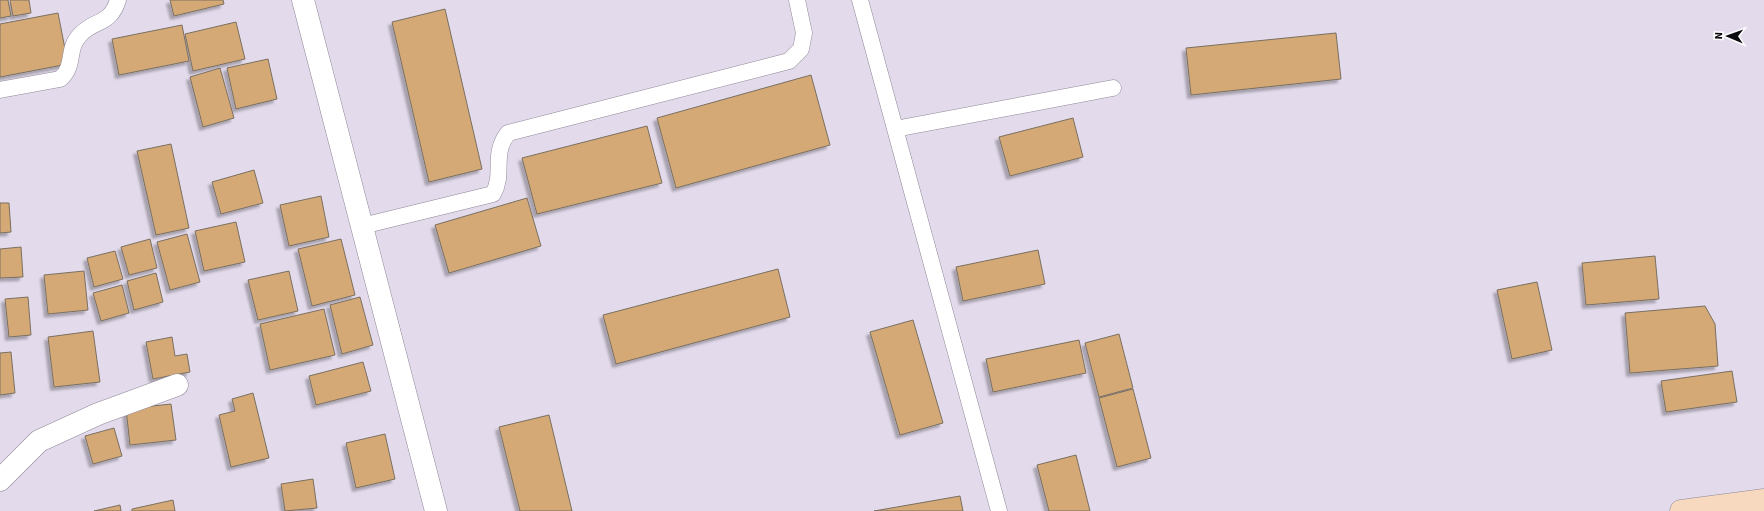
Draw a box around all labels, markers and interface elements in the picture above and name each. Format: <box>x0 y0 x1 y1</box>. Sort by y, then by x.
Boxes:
north arrow <box>1708 16 1748 56</box>
text: N <box>1711 32 1726 40</box>

